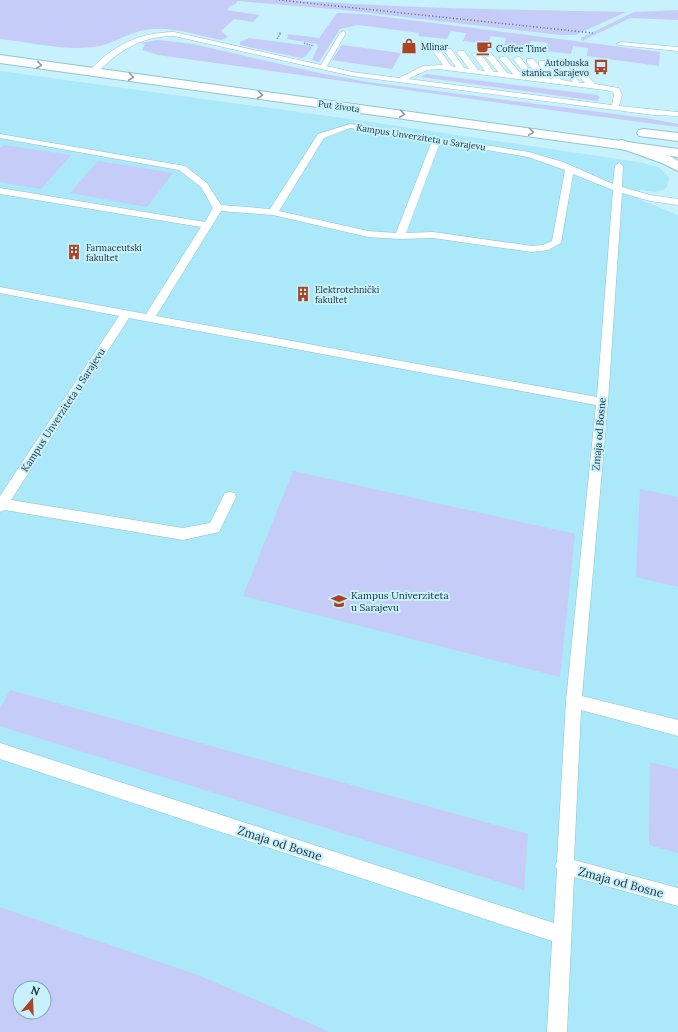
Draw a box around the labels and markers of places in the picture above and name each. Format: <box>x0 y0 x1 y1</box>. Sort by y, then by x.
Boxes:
shop icon: Mlinar <box>400 37 418 55</box>
cafe icon: Coffee Time <box>475 39 493 57</box>
place label: Mlinar <box>421 41 448 52</box>
place label: Coffee Time <box>496 43 547 54</box>
place label: Autobuska stanica Sarajevo <box>522 57 589 78</box>
bus stop icon: Autobuska stanica Sarajevo <box>592 58 610 76</box>
place label: Farmaceutski fakultet <box>86 242 142 263</box>
building icon: Farmaceutski fakultet <box>65 243 83 261</box>
place label: Elektrotehnički fakultet <box>315 284 380 305</box>
building icon: Elektrotehnički fakultet <box>294 285 312 303</box>
place label: Kampus Univerziteta u Sarajevu <box>351 589 449 614</box>
school or university icon: Kampus Univerziteta u Sarajevu <box>330 592 348 610</box>

